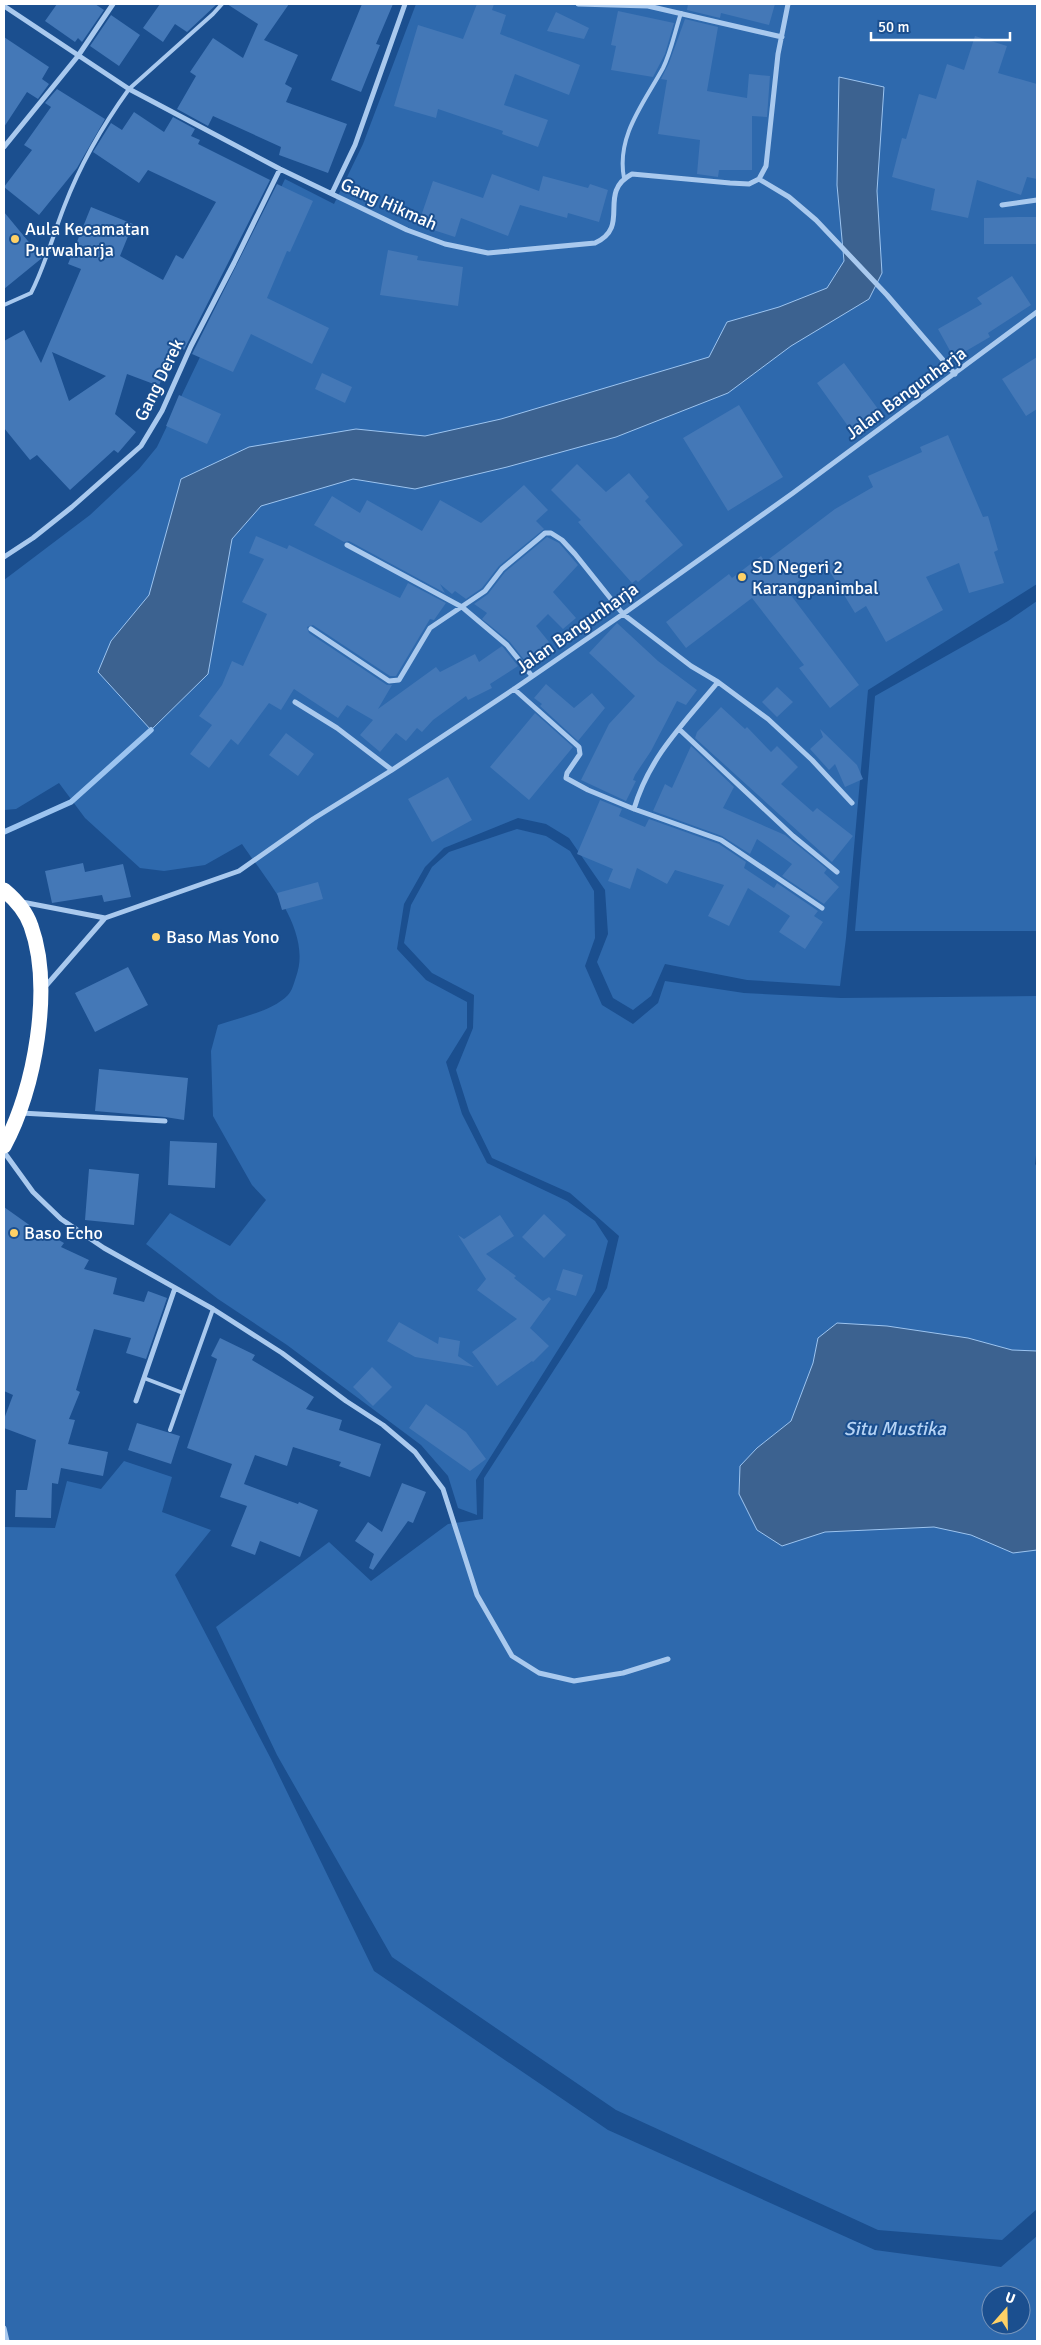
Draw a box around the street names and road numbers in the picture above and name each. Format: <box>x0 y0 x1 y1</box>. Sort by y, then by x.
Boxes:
street label: Gang Hikmah <box>337 173 441 235</box>
street label: Gang Derek <box>130 335 188 425</box>
street label: Jalan Bangunharja <box>841 342 971 444</box>
street label: Jalan Bangunharja <box>512 578 642 678</box>

